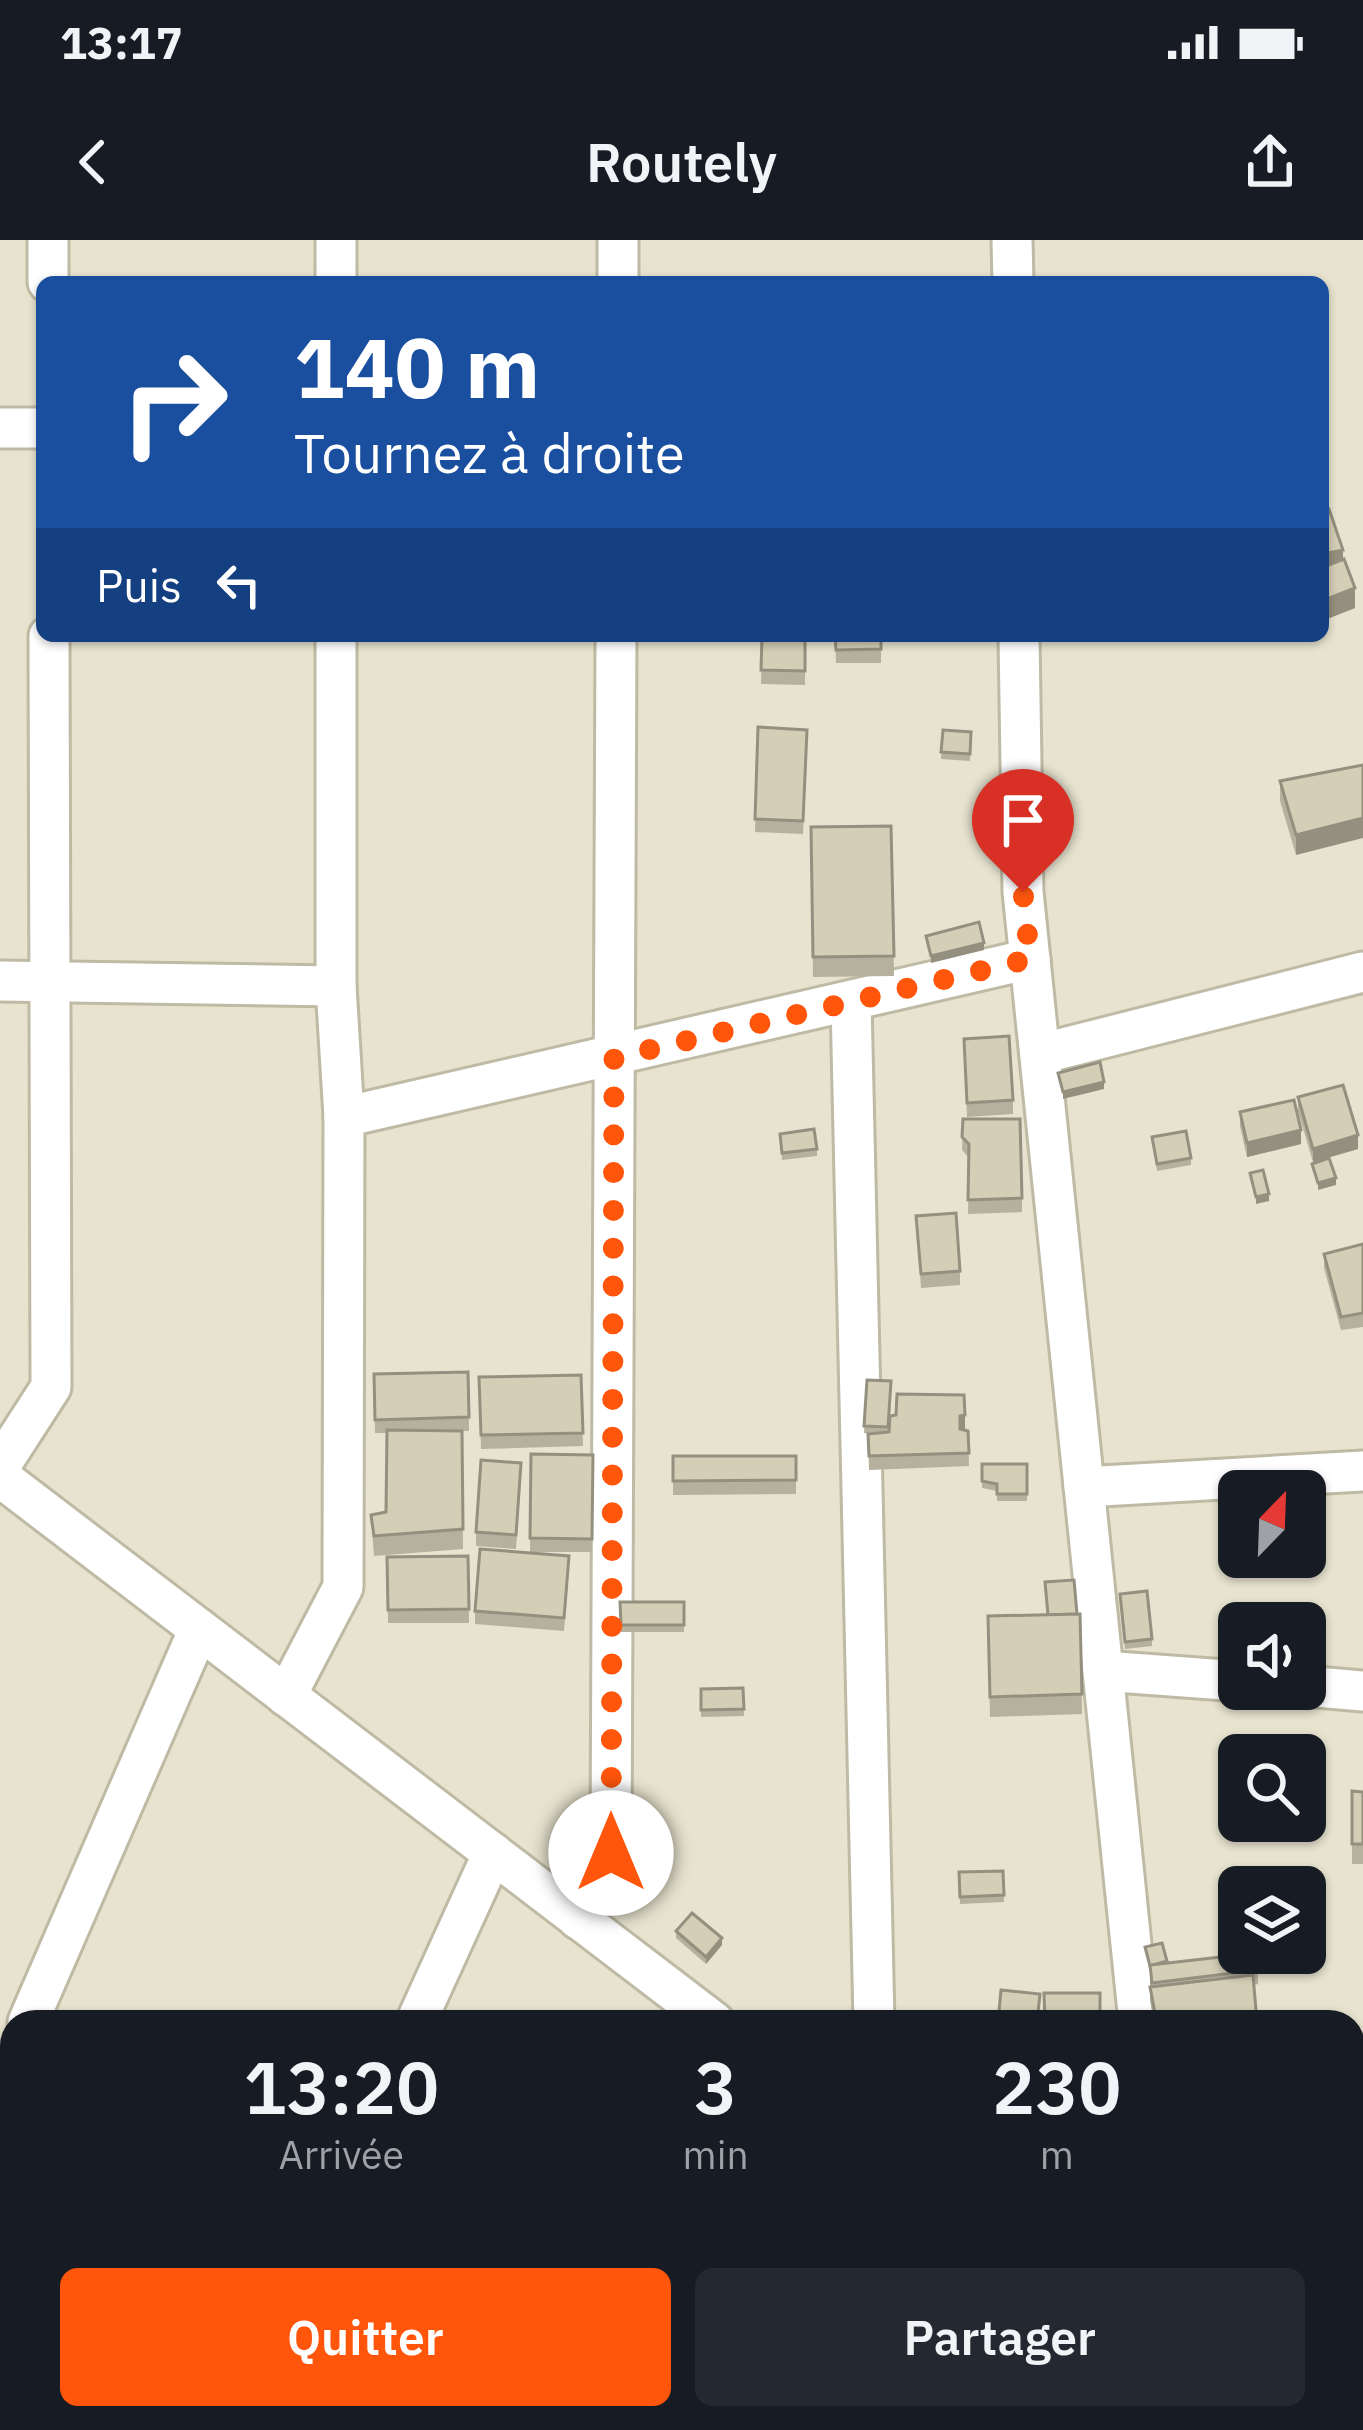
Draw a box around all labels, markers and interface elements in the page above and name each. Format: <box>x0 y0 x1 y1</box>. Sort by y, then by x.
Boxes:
text: 13:17 <box>60 13 183 71</box>
text: Routely <box>586 127 777 197</box>
icon: back <box>60 129 126 195</box>
icon: share <box>1237 129 1303 195</box>
text: 140 m <box>294 312 540 421</box>
icon: right <box>96 324 252 480</box>
text: Tournez à droite <box>294 418 685 488</box>
icon: left <box>206 552 272 618</box>
text: Puis <box>96 556 182 614</box>
pin <box>972 769 1074 892</box>
icon: arrive <box>990 787 1056 853</box>
north arrow <box>1218 1470 1326 1578</box>
map controls <box>1218 1470 1326 1974</box>
button: sound <box>1218 1602 1326 1710</box>
button: search <box>1218 1734 1326 1842</box>
position arrow <box>548 1790 674 1916</box>
button: layers <box>1218 1866 1326 1974</box>
text: 13:20 <box>243 2040 439 2134</box>
text: 3 <box>694 2040 737 2134</box>
text: 230 <box>992 2040 1122 2134</box>
text: Arrivée <box>279 2129 404 2180</box>
text: min <box>683 2129 749 2180</box>
text: m <box>1040 2129 1074 2180</box>
button: Quitter <box>60 2268 671 2406</box>
button: Partager <box>695 2268 1305 2406</box>

